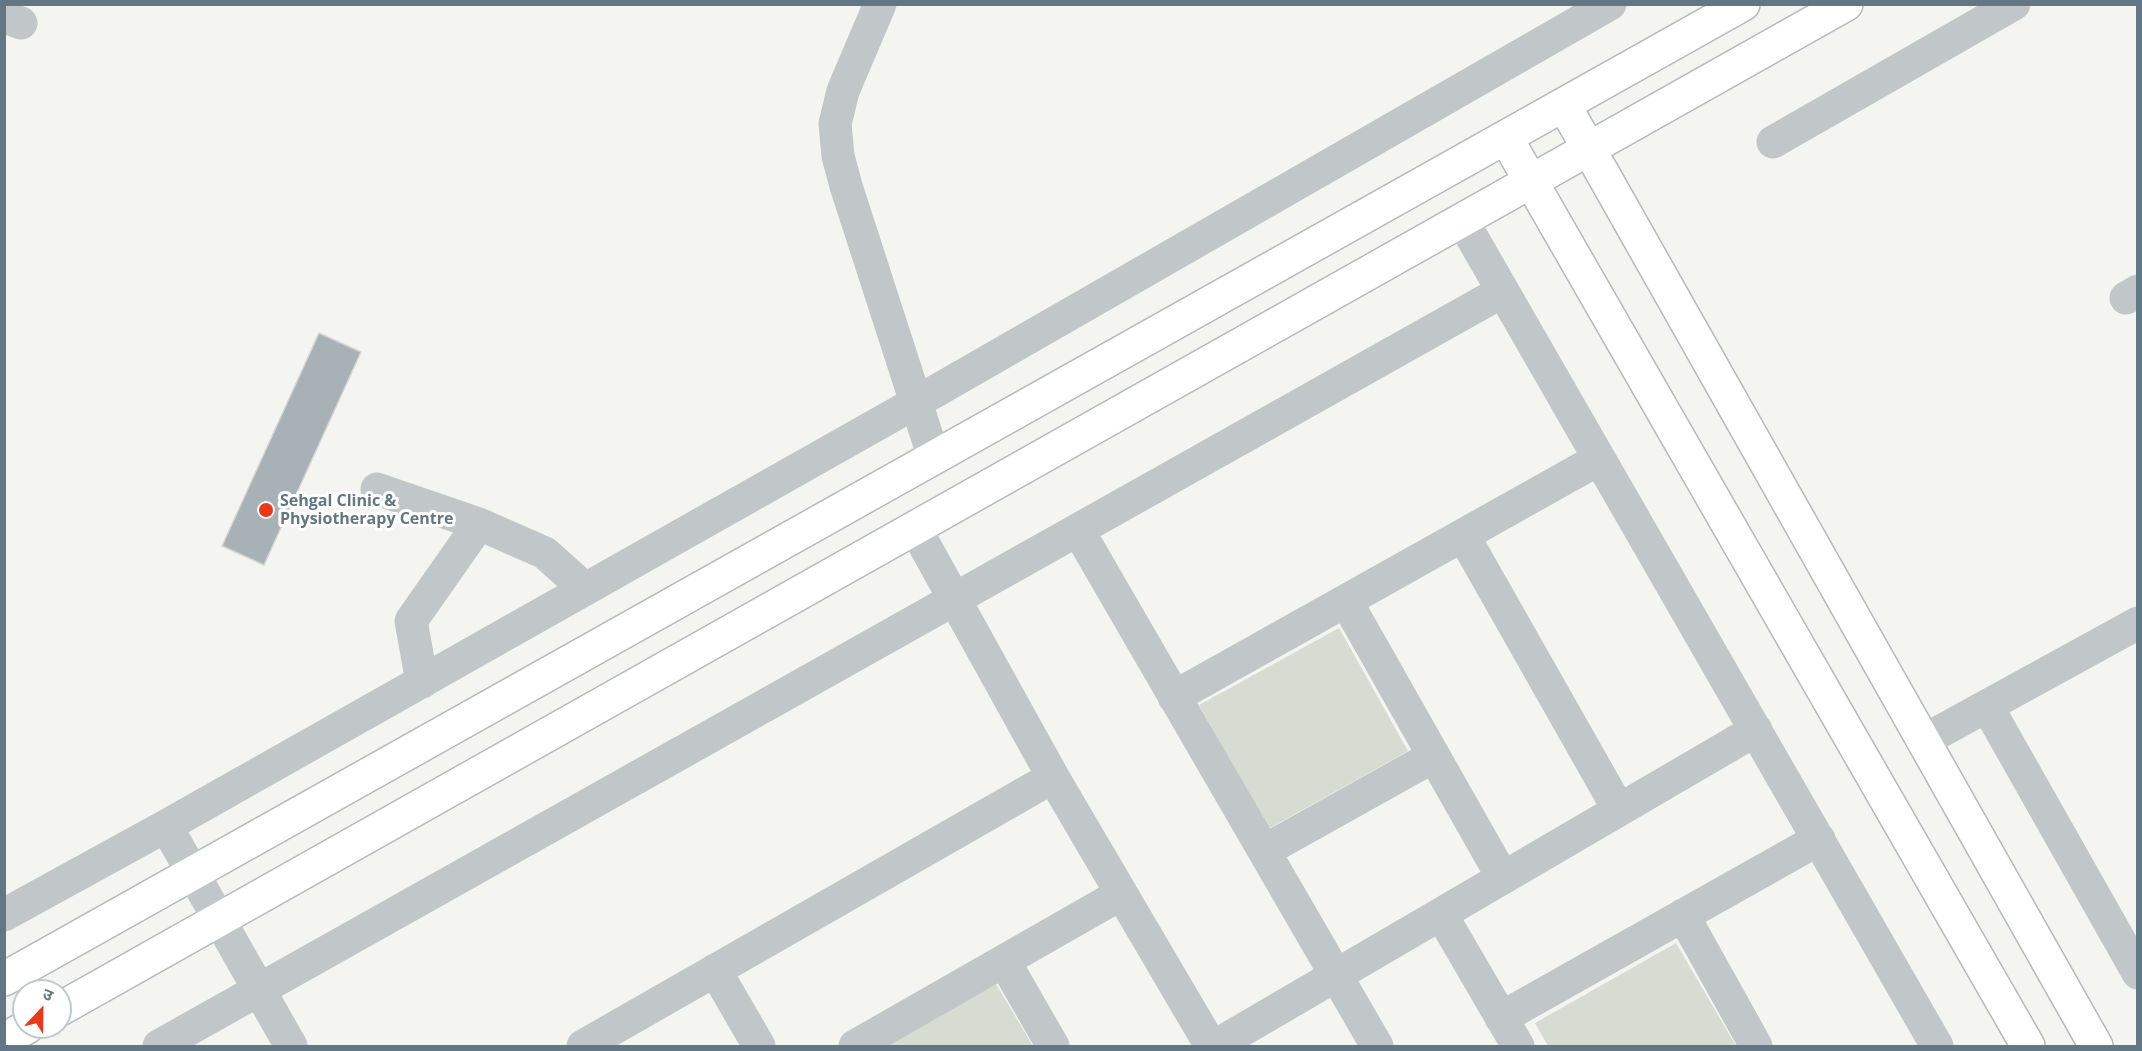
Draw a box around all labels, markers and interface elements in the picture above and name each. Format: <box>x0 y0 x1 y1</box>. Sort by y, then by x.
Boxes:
place label: Sehgal Clinic & Physiotherapy Centre <box>280 491 453 529</box>
marker: Sehgal Clinic & Physiotherapy Centre <box>257 501 275 519</box>
north arrow <box>12 979 72 1039</box>
text: उ <box>40 982 56 1006</box>

